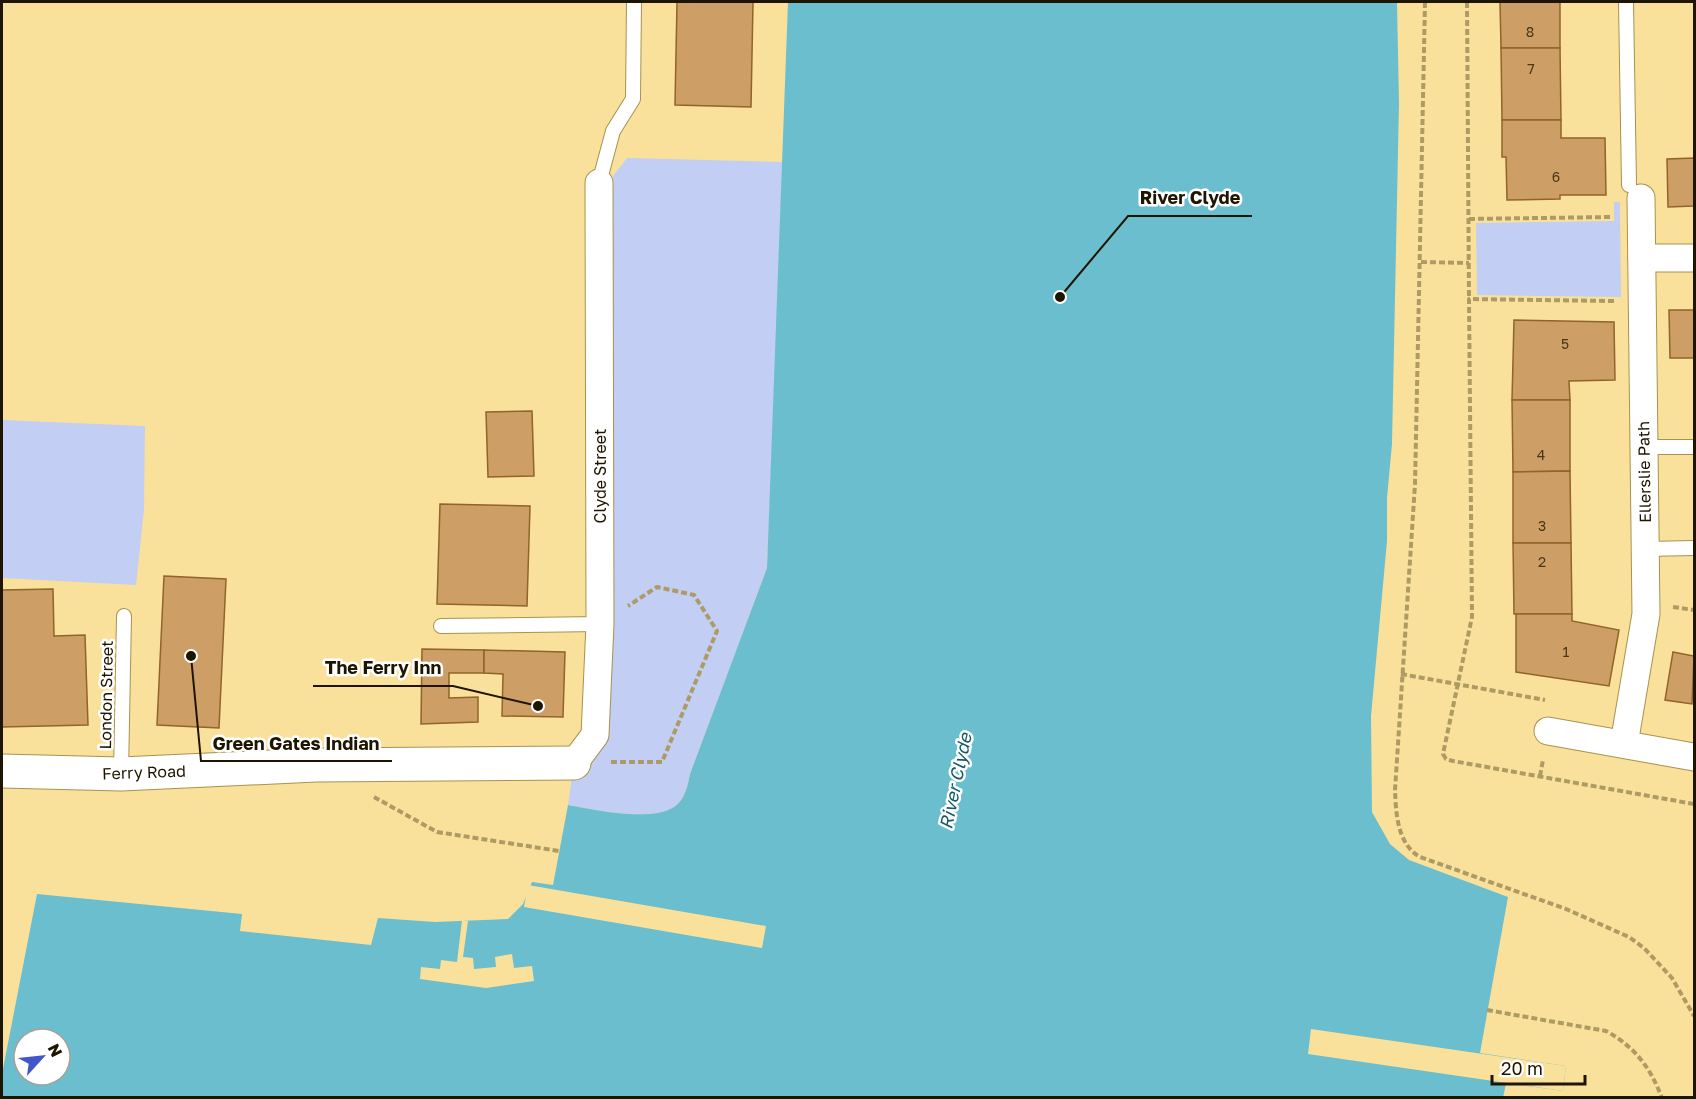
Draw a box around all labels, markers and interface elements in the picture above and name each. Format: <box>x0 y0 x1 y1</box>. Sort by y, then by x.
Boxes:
house number: 8 <box>1526 23 1534 40</box>
house number: 7 <box>1527 60 1535 77</box>
house number: 6 <box>1552 168 1560 185</box>
callout: River Clyde <box>1128 180 1252 216</box>
text: River Clyde <box>1140 186 1241 208</box>
house number: 5 <box>1561 335 1569 352</box>
street label: Ellerslie Path <box>1633 421 1655 523</box>
street label: Clyde Street <box>590 429 610 523</box>
house number: 4 <box>1537 446 1545 463</box>
house number: 3 <box>1538 517 1546 534</box>
house number: 2 <box>1538 553 1546 570</box>
street label: London Street <box>95 640 117 750</box>
house number: 1 <box>1563 643 1570 660</box>
callout: The Ferry Inn <box>313 650 453 686</box>
text: The Ferry Inn <box>325 656 441 678</box>
callout: Green Gates Indian <box>201 725 392 761</box>
water label: River Clyde <box>934 729 976 831</box>
text: Green Gates Indian <box>212 732 380 754</box>
street label: Ferry Road <box>102 761 186 783</box>
north arrow <box>12 1027 72 1087</box>
text: N <box>44 1040 67 1060</box>
scale bar <box>1492 1048 1585 1086</box>
text: 20 m <box>1501 1057 1543 1079</box>

